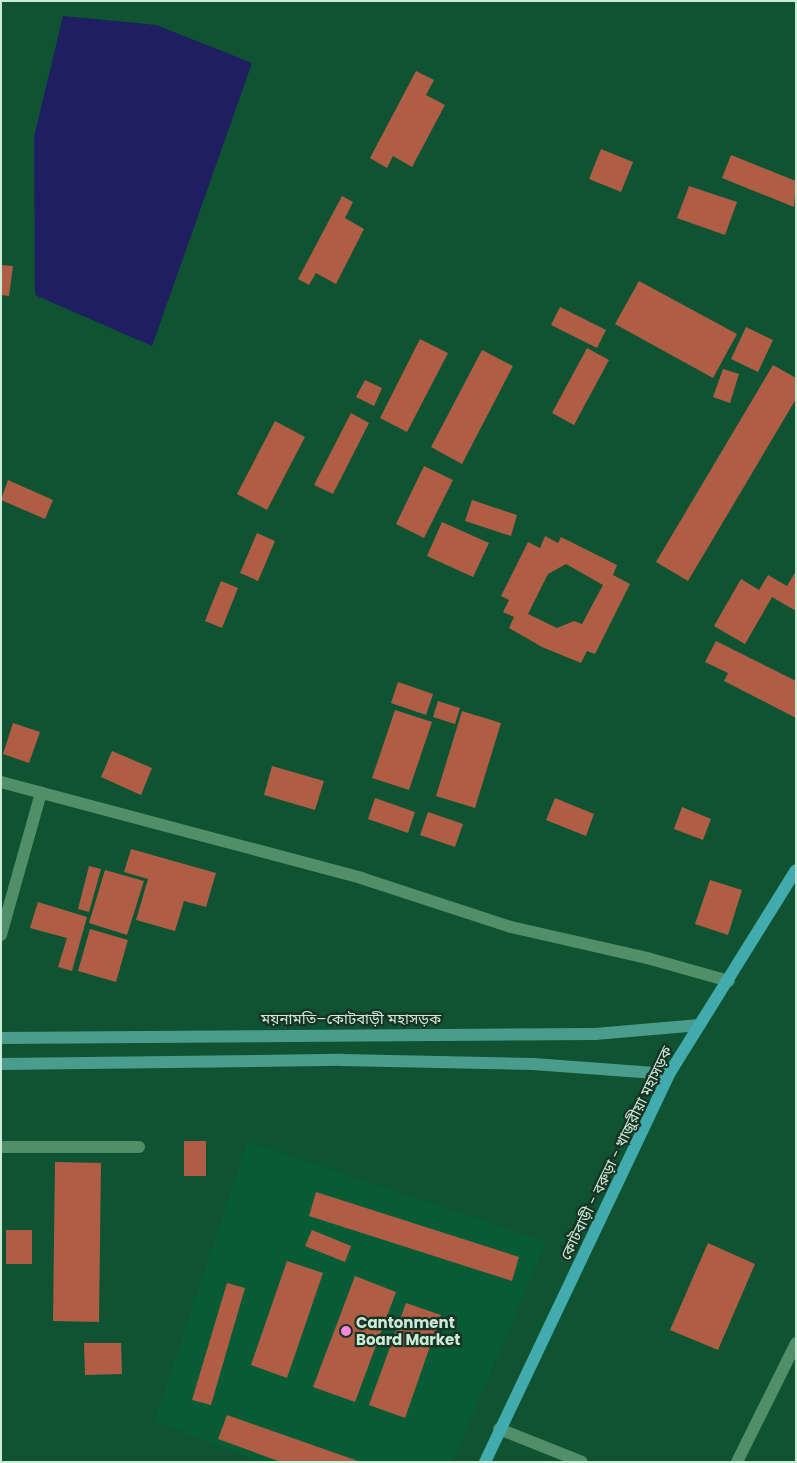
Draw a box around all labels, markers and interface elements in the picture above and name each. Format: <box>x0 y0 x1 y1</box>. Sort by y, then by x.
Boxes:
street label: ময়নামতি–কোটবাড়ী মহাসড়ক <box>261 1010 441 1028</box>
street label: কোটবাড়ী - বরুড়া - খাজুরীয়া মহাসড়ক <box>556 1043 676 1263</box>
place label: Cantonment Board Market <box>356 1313 460 1348</box>
marker: Cantonment Board Market <box>340 1325 352 1337</box>

